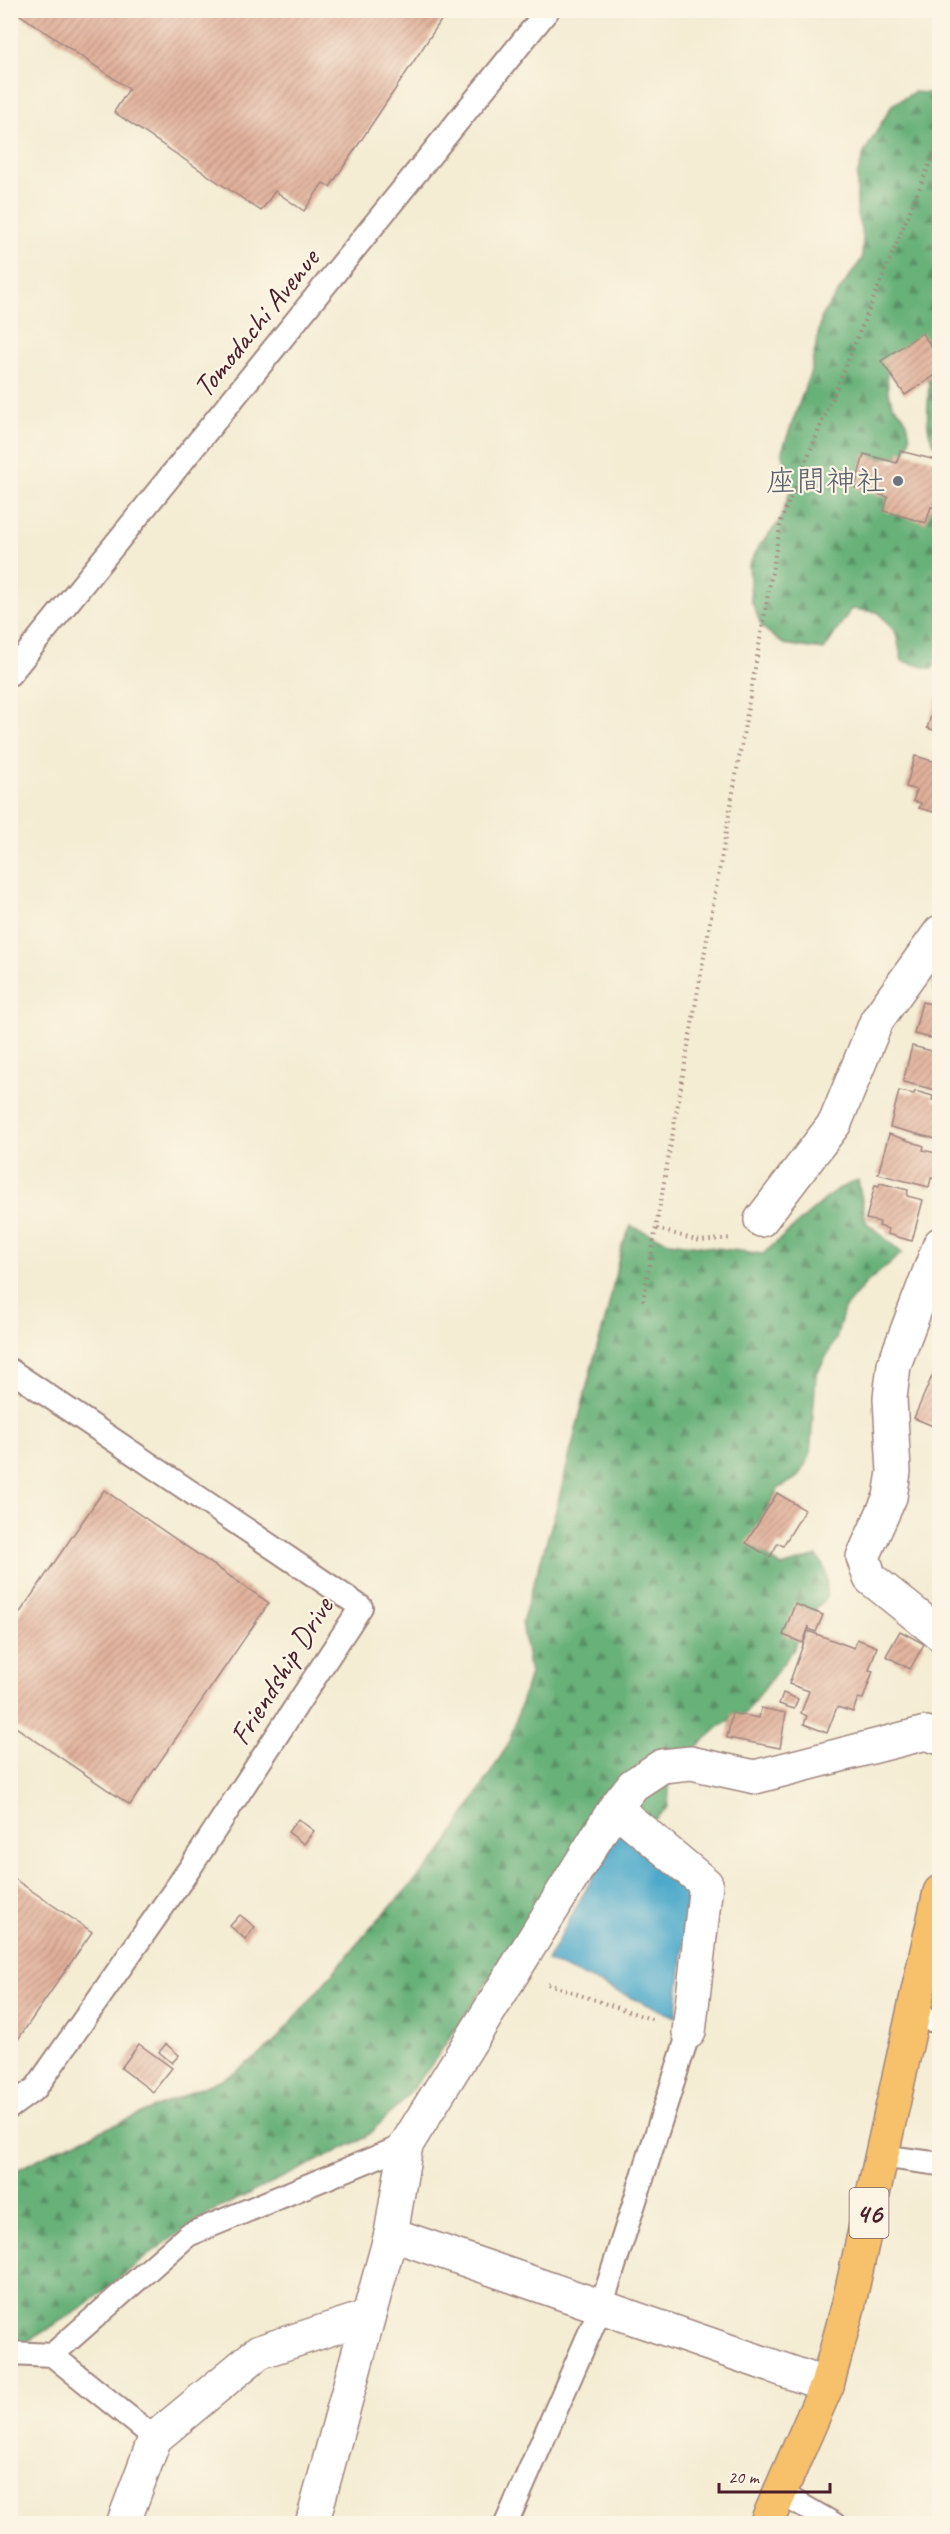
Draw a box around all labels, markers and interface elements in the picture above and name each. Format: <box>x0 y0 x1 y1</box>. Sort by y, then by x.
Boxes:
street label: Tomodachi Avenue <box>185 239 329 405</box>
place label: 座間神社 <box>766 462 886 500</box>
marker: 座間神社 <box>891 474 905 488</box>
street label: Friendship Drive <box>221 1588 343 1752</box>
road number: 46 <box>850 2188 888 2238</box>
scale bar <box>719 2456 830 2494</box>
text: 20 m <box>728 2466 761 2488</box>

